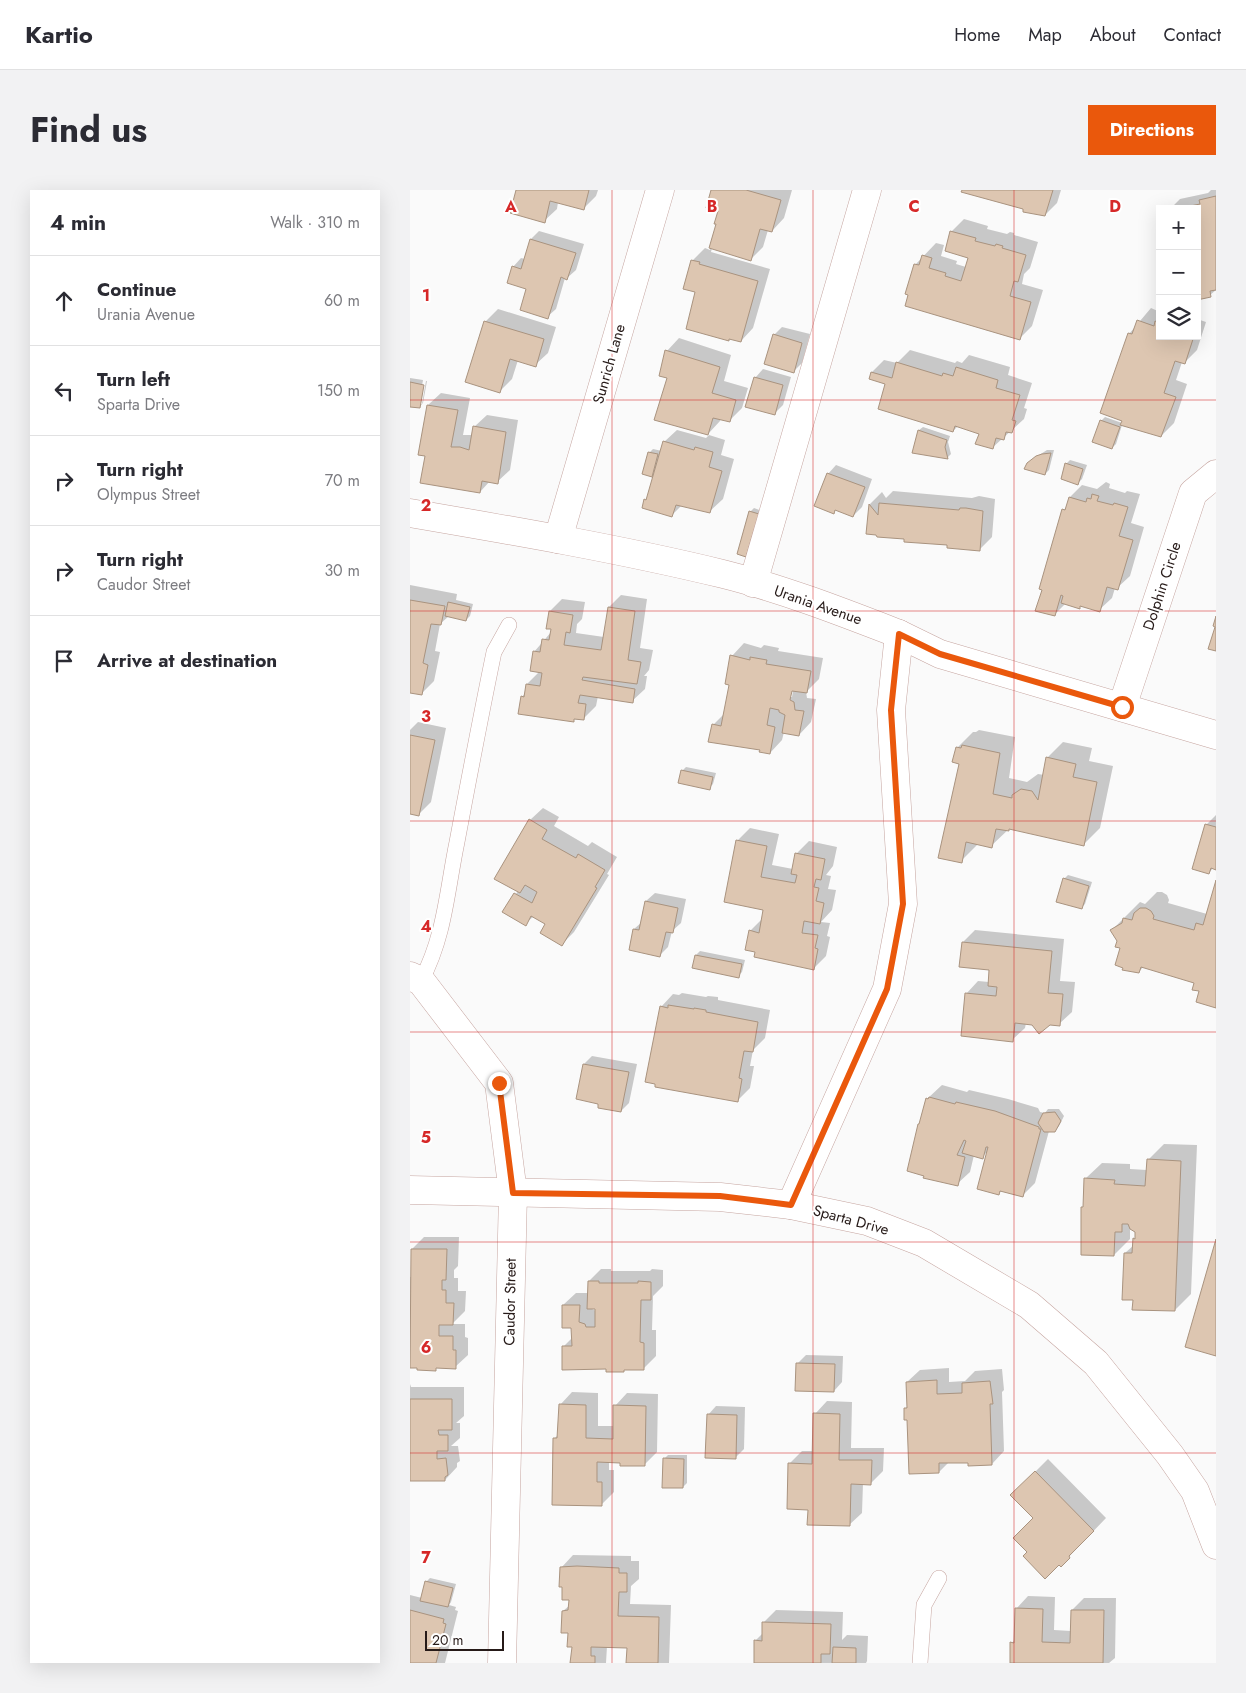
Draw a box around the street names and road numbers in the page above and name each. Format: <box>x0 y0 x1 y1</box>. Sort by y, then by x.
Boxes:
street label: Sunrich Lane <box>587 321 631 407</box>
street label: Dolphin Circle <box>1137 539 1187 633</box>
street label: Urania Avenue <box>771 580 865 630</box>
street label: Sparta Drive <box>811 1199 892 1241</box>
street label: Caudor Street <box>498 1258 522 1346</box>

